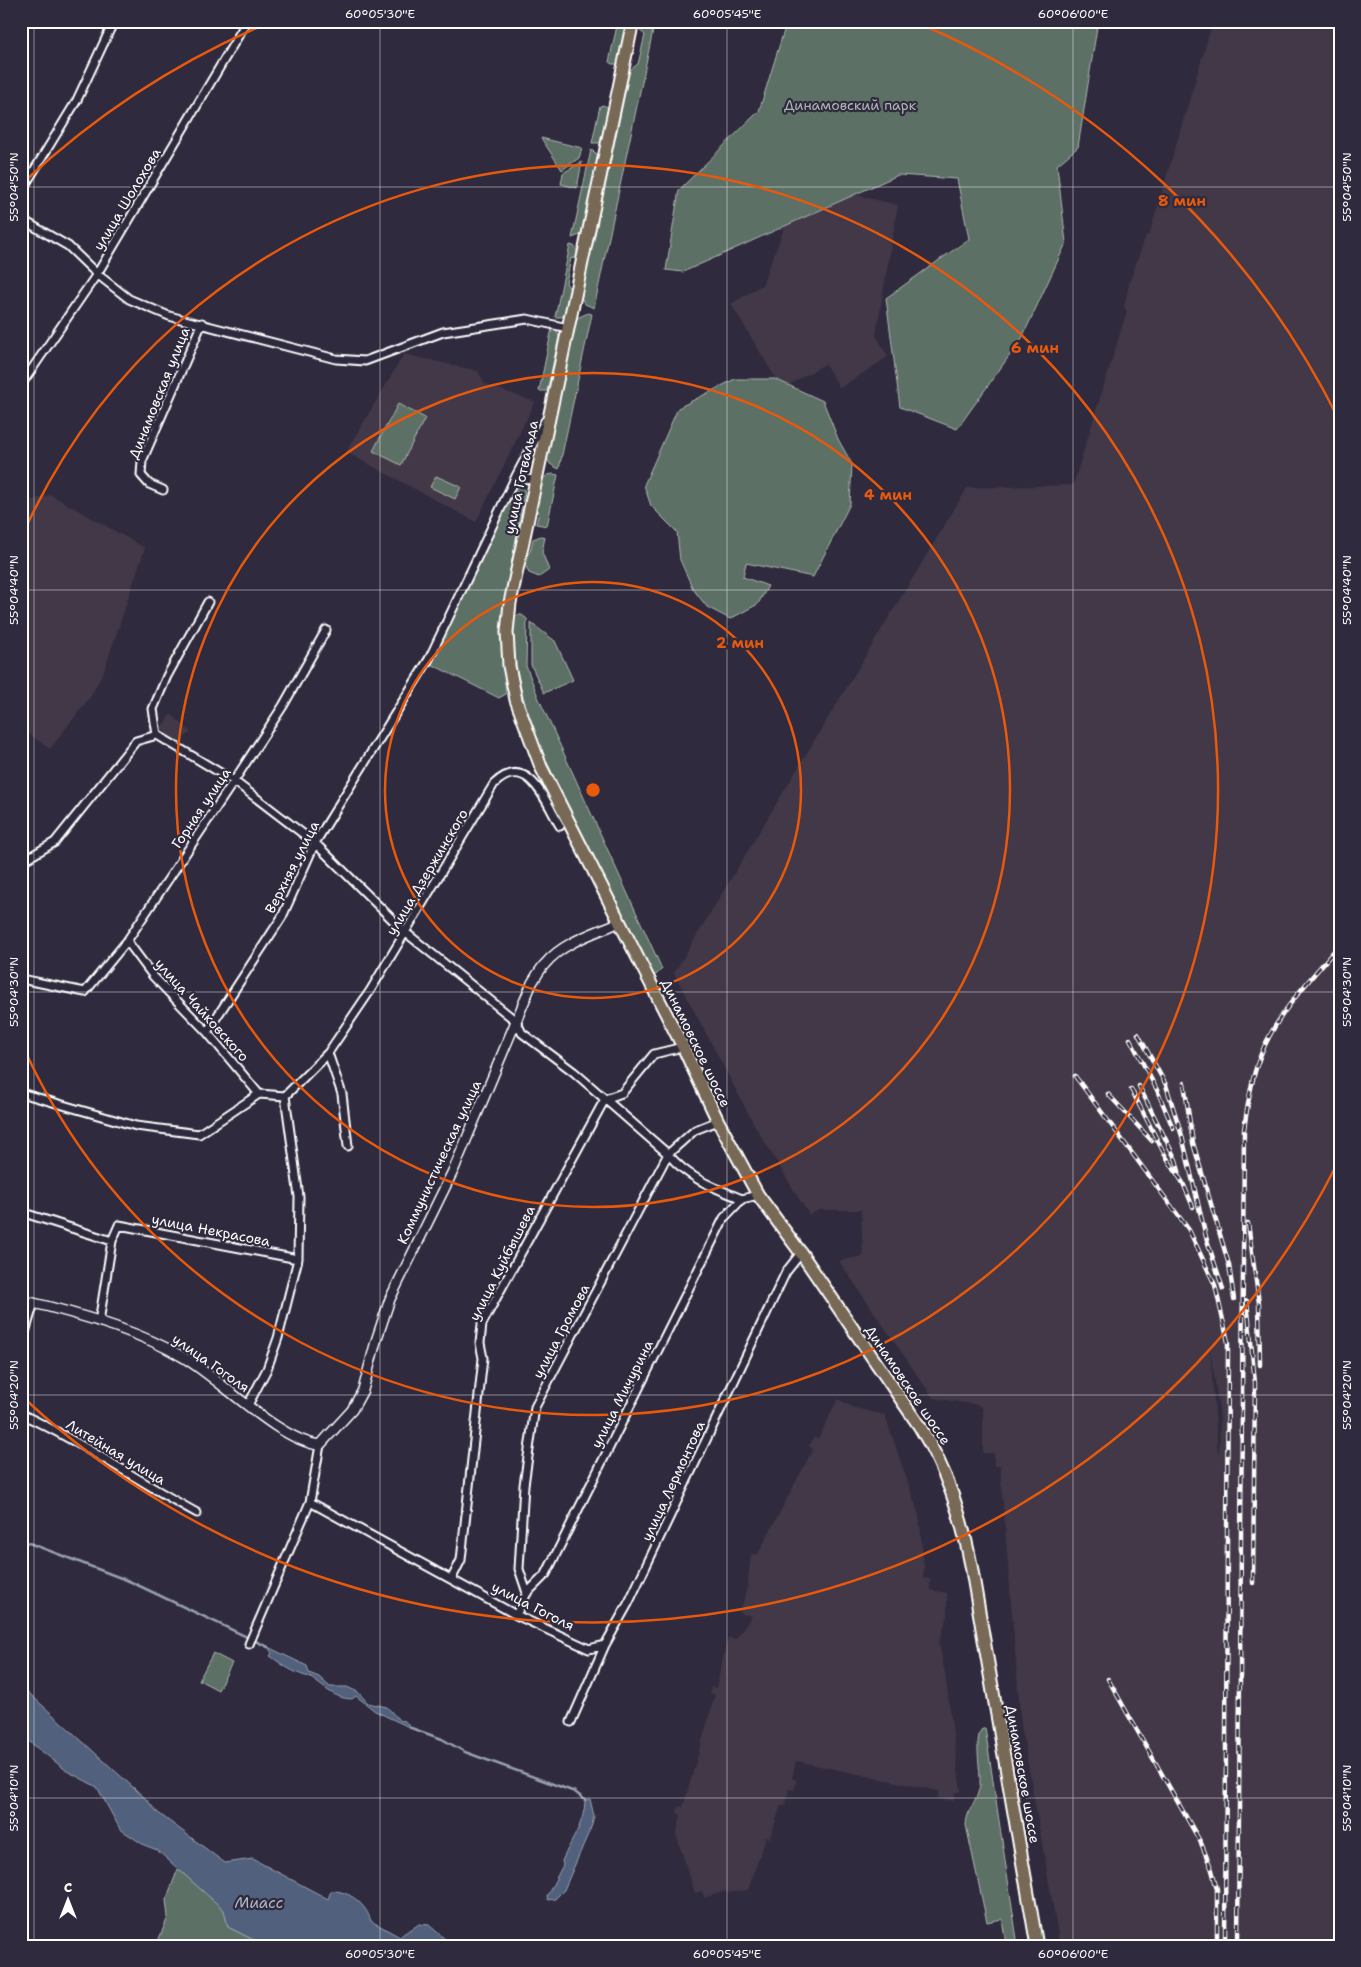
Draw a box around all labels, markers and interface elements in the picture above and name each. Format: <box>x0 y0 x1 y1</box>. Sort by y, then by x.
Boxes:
text: 60°05'30"E <box>345 6 415 22</box>
text: 60°05'45"E <box>693 6 761 22</box>
text: 60°06'00"E <box>1038 6 1108 22</box>
park label: Динамовский парк <box>784 96 917 114</box>
street label: улица Шолохова <box>89 144 165 254</box>
text: 55°04'50"N <box>6 152 22 222</box>
text: 55°04'50"N <box>1339 152 1355 222</box>
text: 8 мин <box>1158 191 1206 211</box>
street label: Динамовская улица <box>124 324 194 462</box>
text: 6 мин <box>1011 338 1059 358</box>
street label: улица Готвальда <box>500 418 542 536</box>
text: 4 мин <box>864 485 912 505</box>
text: 55°04'40"N <box>6 555 22 625</box>
text: 55°04'40"N <box>1339 555 1355 625</box>
text: 2 мин <box>716 633 764 653</box>
street label: Горная улица <box>167 764 235 852</box>
centre of rings <box>584 781 602 799</box>
street label: улица Дзержинского <box>382 805 472 939</box>
street label: Верхняя улица <box>261 817 323 916</box>
street label: улица Чайковского <box>151 955 253 1065</box>
text: 55°04'30"N <box>6 957 22 1027</box>
text: 55°04'30"N <box>1339 957 1355 1027</box>
street label: Динамовское шоссе <box>657 976 735 1110</box>
street label: Коммунистическая улица <box>393 1077 485 1247</box>
street label: улица Куйбышева <box>465 1202 539 1324</box>
street label: улица Некрасова <box>150 1210 272 1250</box>
street label: улица Громова <box>529 1280 594 1381</box>
street label: Динамовское шоссе <box>861 1322 955 1448</box>
street label: улица Гоголя <box>169 1330 253 1396</box>
street label: улица Мичурина <box>587 1337 657 1451</box>
text: 55°04'20"N <box>6 1360 22 1430</box>
text: 55°04'20"N <box>1339 1360 1355 1430</box>
street label: Литейная улица <box>63 1415 169 1489</box>
street label: улица Лермонтова <box>637 1418 709 1544</box>
street label: улица Гоголя <box>489 1577 577 1635</box>
street label: Динамовское шоссе <box>1002 1703 1044 1845</box>
text: 55°04'10"N <box>6 1765 22 1831</box>
text: 55°04'10"N <box>1339 1765 1355 1831</box>
north arrow <box>42 1874 92 1924</box>
text: С <box>64 1878 72 1896</box>
water label: Миасс <box>235 1893 284 1913</box>
text: 60°05'30"E <box>345 1946 415 1962</box>
text: 60°05'45"E <box>693 1946 761 1962</box>
text: 60°06'00"E <box>1038 1946 1108 1962</box>

